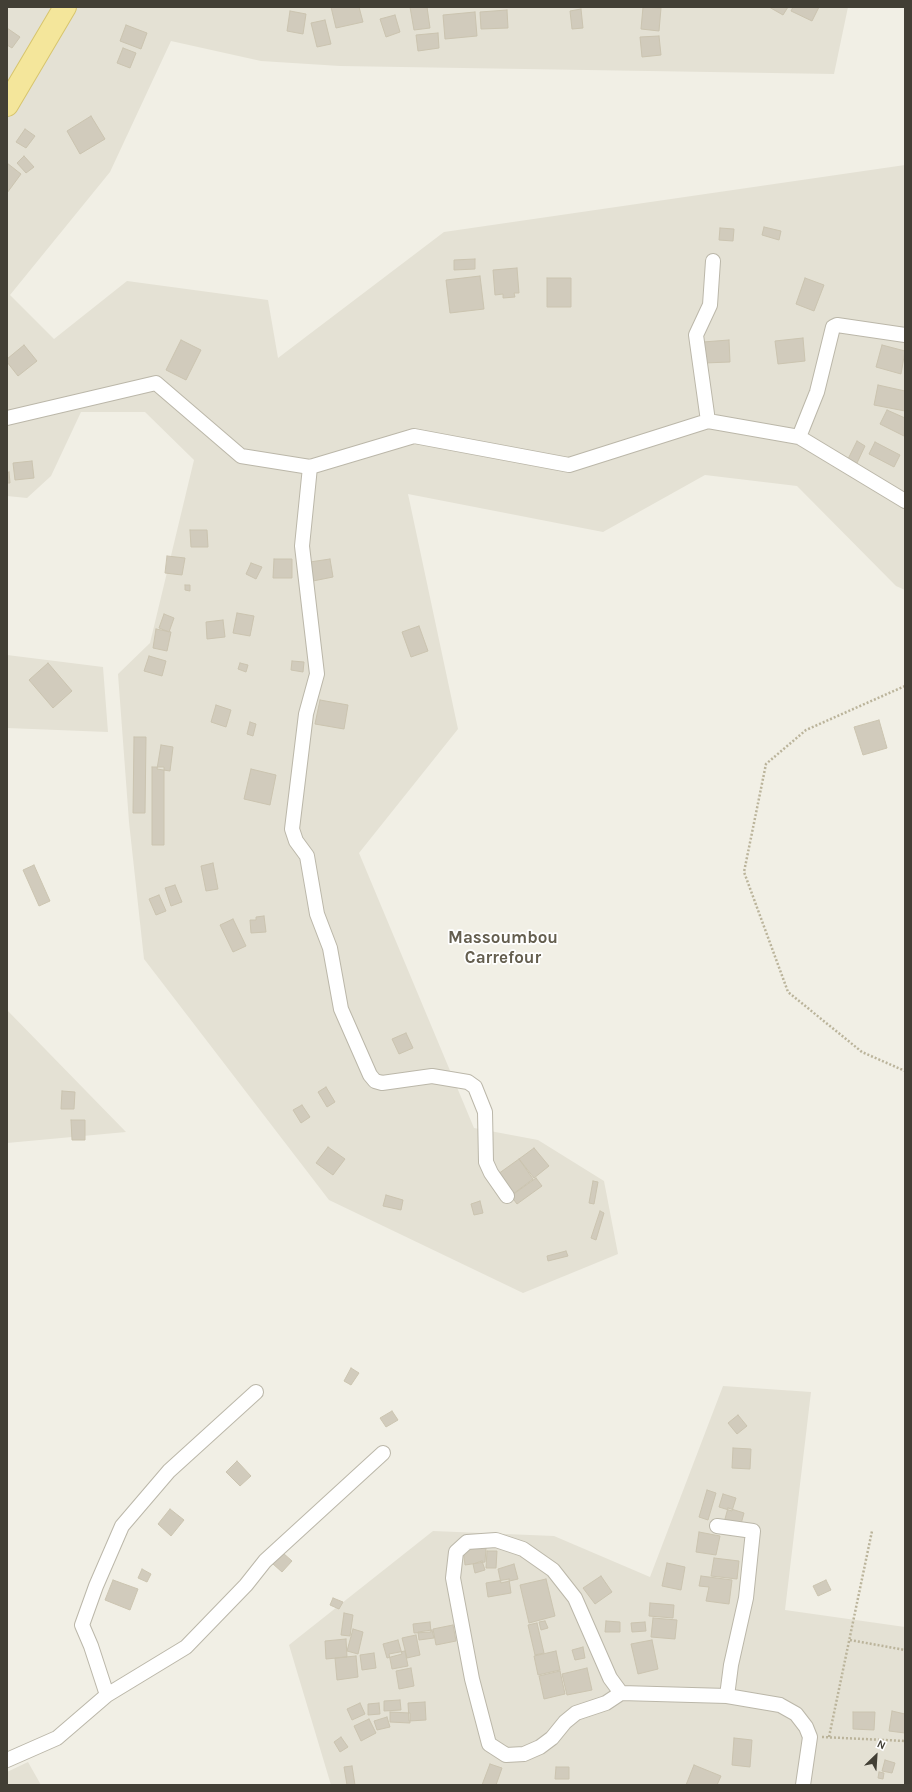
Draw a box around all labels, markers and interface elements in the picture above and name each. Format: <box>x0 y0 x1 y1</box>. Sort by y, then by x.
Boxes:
district label: Massoumbou Carrefour <box>448 928 558 968</box>
north arrow <box>856 1736 896 1776</box>
text: N <box>875 1737 888 1752</box>

